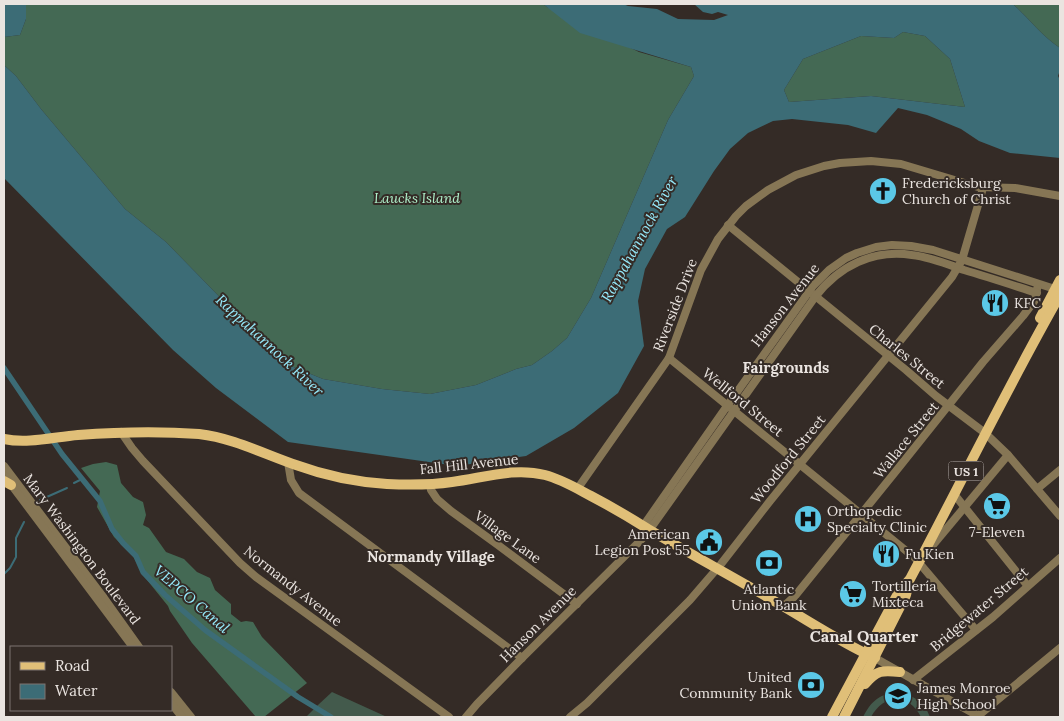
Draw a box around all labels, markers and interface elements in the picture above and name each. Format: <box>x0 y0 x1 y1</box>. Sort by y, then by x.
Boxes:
water label: Rappahannock River <box>597 173 682 305</box>
place label: Fredericksburg Church of Christ <box>902 174 1011 208</box>
church icon: Fredericksburg Church of Christ <box>868 176 898 206</box>
park label: Laucks Island <box>374 189 460 207</box>
street label: Riverside Drive <box>649 255 701 354</box>
street label: Hanson Avenue <box>747 259 823 350</box>
restaurant icon: KFC <box>980 288 1010 318</box>
water label: Rappahannock River <box>212 290 328 400</box>
place label: KFC <box>1014 294 1041 312</box>
street label: Charles Street <box>865 320 949 393</box>
district label: Fairgrounds <box>743 358 829 377</box>
street label: Wellford Street <box>699 364 788 441</box>
street label: Wallace Street <box>869 397 943 482</box>
street label: Woodford Street <box>747 411 830 507</box>
street label: Fall Hill Avenue <box>419 450 520 478</box>
road number: US 1 <box>948 462 984 481</box>
street label: Mary Washington Boulevard <box>19 470 145 628</box>
supermarket icon: 7-Eleven <box>982 491 1012 521</box>
place label: Orthopedic Specialty Clinic <box>827 502 927 536</box>
hospital icon: Orthopedic Specialty Clinic <box>793 504 823 534</box>
street label: Village Lane <box>470 506 545 568</box>
place label: 7-Eleven <box>969 523 1025 541</box>
place label: American Legion Post 55 <box>595 525 690 559</box>
public building icon: American Legion Post 55 <box>694 527 724 557</box>
restaurant icon: Fu Kien <box>871 539 901 569</box>
street label: Normandy Avenue <box>240 542 346 630</box>
place label: Fu Kien <box>905 545 955 563</box>
district label: Normandy Village <box>367 547 495 566</box>
bank icon: Atlantic Union Bank <box>754 548 784 578</box>
water label: VEPCO Canal <box>150 561 234 638</box>
street label: Bridgewater Street <box>926 562 1032 655</box>
place label: Tortillería Mixteca <box>872 577 936 611</box>
supermarket icon: Tortillería Mixteca <box>838 579 868 609</box>
place label: Atlantic Union Bank <box>731 580 807 614</box>
street label: Hanson Avenue <box>496 582 580 666</box>
district label: Canal Quarter <box>810 626 918 646</box>
legend <box>10 646 172 711</box>
text: Road <box>55 656 90 675</box>
place label: United Community Bank <box>680 668 792 702</box>
bank icon: United Community Bank <box>796 670 826 700</box>
place label: James Monroe High School <box>916 679 1011 713</box>
text: Water <box>55 681 98 700</box>
school or university icon: James Monroe High School <box>883 681 913 711</box>

